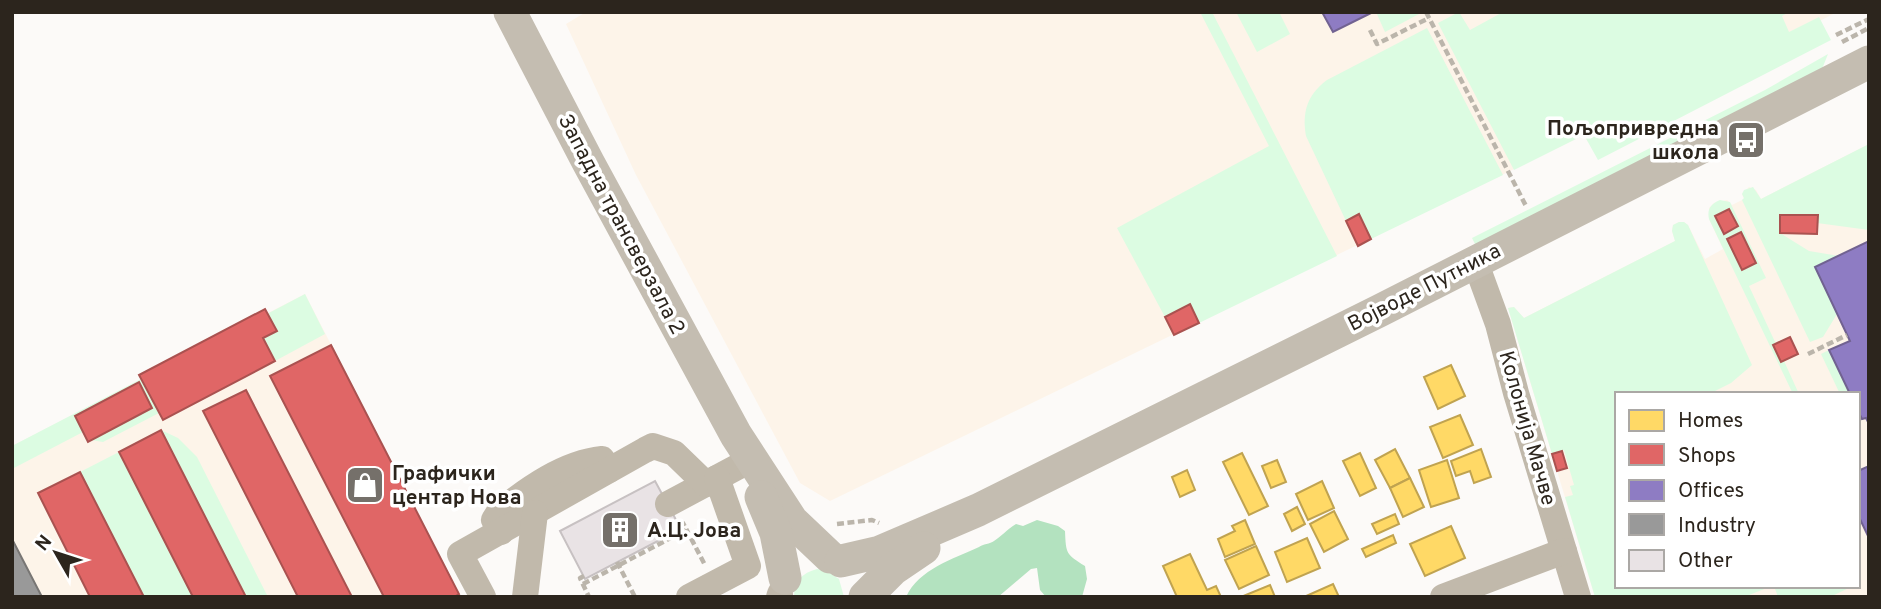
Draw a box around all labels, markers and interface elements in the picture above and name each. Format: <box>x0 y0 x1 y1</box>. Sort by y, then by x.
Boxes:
street label: Западна трансверзала 2 <box>551 110 690 340</box>
place label: Пољопривредна школа <box>1547 116 1719 167</box>
bus stop icon: Пољопривредна школа <box>1725 119 1767 161</box>
street label: Војводе Путника <box>1344 238 1506 339</box>
street label: Колонија Мачве <box>1492 348 1562 509</box>
legend <box>1615 392 1860 588</box>
text: Homes <box>1678 408 1743 435</box>
text: Shops <box>1678 443 1736 470</box>
place label: Графички центар Нова <box>392 461 521 512</box>
shop icon: Графички центар Нова <box>344 464 386 506</box>
text: Offices <box>1678 478 1744 505</box>
building icon: А.Ц. Јова <box>599 509 641 551</box>
text: Industry <box>1678 513 1756 540</box>
north arrow <box>21 518 91 588</box>
place label: А.Ц. Јова <box>647 518 741 545</box>
text: N <box>31 531 58 556</box>
text: Other <box>1678 548 1733 575</box>

